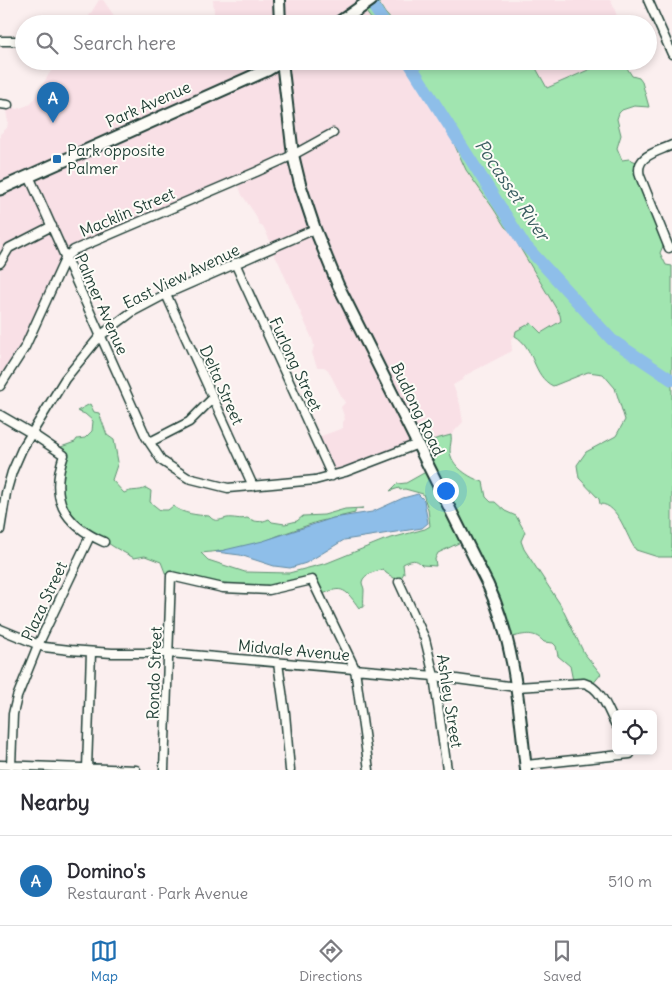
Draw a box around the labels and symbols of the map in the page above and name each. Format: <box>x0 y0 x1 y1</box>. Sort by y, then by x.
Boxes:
street label: Park Avenue <box>103 76 193 132</box>
pin: A <box>37 82 69 123</box>
water label: Pocasset River <box>470 135 556 247</box>
place label: Park opposite Palmer <box>67 140 165 178</box>
marker: Park opposite Palmer <box>51 153 63 165</box>
street label: Macklin Street <box>77 183 178 241</box>
street label: East View Avenue <box>120 239 242 313</box>
street label: Palmer Avenue <box>71 250 133 358</box>
street label: Furlong Street <box>265 314 327 415</box>
street label: Delta Street <box>196 342 249 428</box>
street label: Budlong Road <box>387 359 449 459</box>
your location <box>433 478 459 504</box>
street label: Plaza Street <box>17 557 71 644</box>
street label: Rondo Street <box>142 625 166 720</box>
street label: Midvale Avenue <box>237 635 351 665</box>
street label: Ashley Street <box>433 653 467 750</box>

